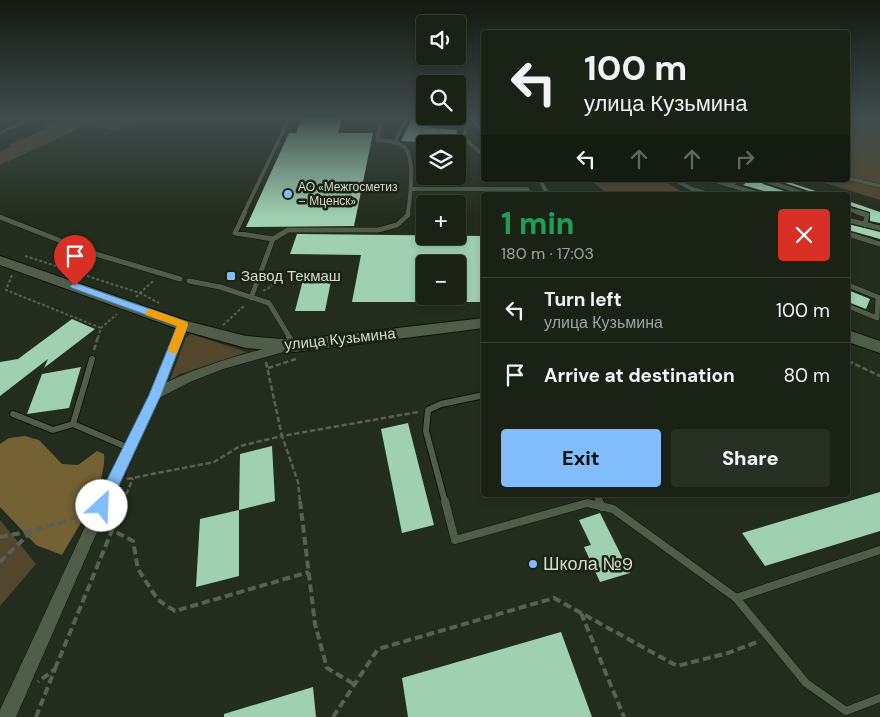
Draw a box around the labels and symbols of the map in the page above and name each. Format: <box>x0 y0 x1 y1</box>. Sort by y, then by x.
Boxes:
place label: АО «Межгосметиз – Мценск» <box>298 179 398 209</box>
marker: АО «Межгосметиз – Мценск» <box>282 188 294 200</box>
pin <box>54 235 96 286</box>
place label: Завод Текмаш <box>241 266 341 286</box>
marker: Завод Текмаш <box>225 270 237 282</box>
street label: улица Кузьмина <box>284 323 397 355</box>
position arrow <box>75 479 127 531</box>
place label: Школа №9 <box>543 552 633 576</box>
marker: Школа №9 <box>527 558 539 570</box>

